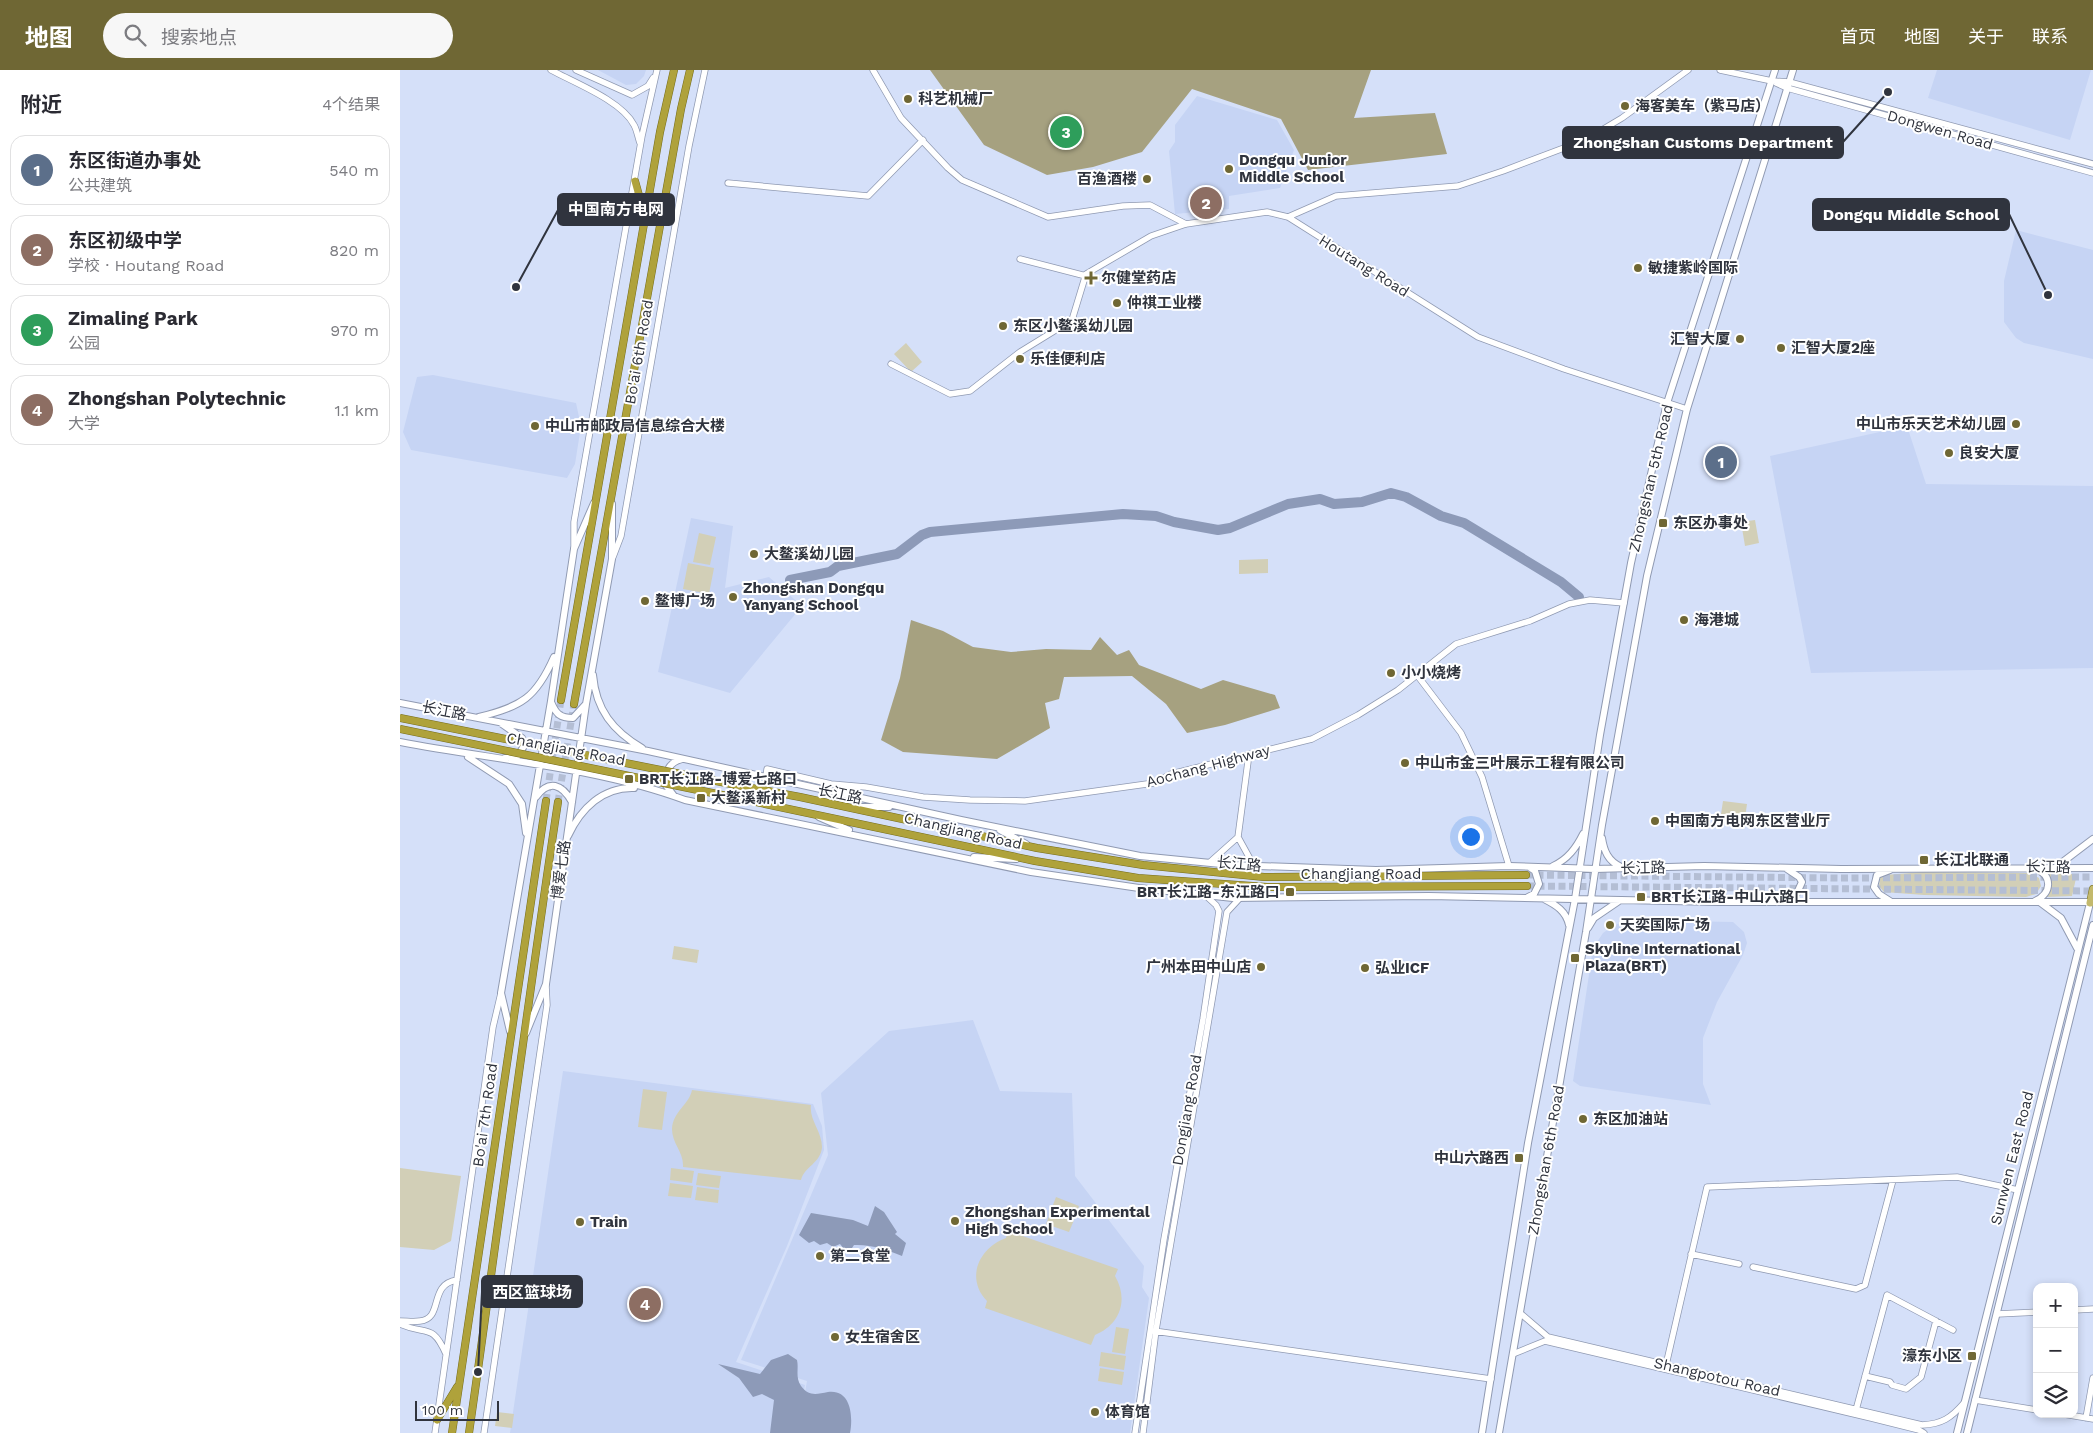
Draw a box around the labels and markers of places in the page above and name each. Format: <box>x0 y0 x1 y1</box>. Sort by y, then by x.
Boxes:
place label: 科艺机械厂 <box>918 90 993 108</box>
marker: 科艺机械厂 <box>902 93 914 105</box>
place label: 海客美车（紫马店） <box>1635 97 1770 115</box>
marker: 海客美车（紫马店） <box>1619 100 1631 112</box>
pin: 3 <box>1050 113 1082 151</box>
callout: Zhongshan Customs Department <box>1563 127 1843 158</box>
place label: Dongqu Junior Middle School <box>1239 151 1347 186</box>
marker: Dongqu Junior Middle School <box>1223 163 1235 175</box>
place label: 百渔酒楼 <box>1077 170 1137 188</box>
marker: 百渔酒楼 <box>1141 173 1153 185</box>
pin: 2 <box>1190 184 1222 222</box>
callout: 中国南方电网 <box>558 194 674 225</box>
callout: Dongqu Middle School <box>1813 199 2009 230</box>
place label: 敏捷紫岭国际 <box>1648 259 1738 277</box>
marker: 敏捷紫岭国际 <box>1632 262 1644 274</box>
place label: 尔健堂药店 <box>1101 269 1176 287</box>
marker: 尔健堂药店 <box>1085 272 1097 284</box>
place label: 仲祺工业楼 <box>1127 294 1202 312</box>
marker: 仲祺工业楼 <box>1111 297 1123 309</box>
place label: 东区小鳌溪幼儿园 <box>1013 317 1133 335</box>
marker: 东区小鳌溪幼儿园 <box>997 320 1009 332</box>
place label: 汇智大厦 <box>1670 330 1730 348</box>
marker: 汇智大厦 <box>1734 333 1746 345</box>
place label: 汇智大厦2座 <box>1791 339 1875 357</box>
marker: 汇智大厦2座 <box>1775 342 1787 354</box>
place label: 乐佳便利店 <box>1030 350 1105 368</box>
marker: 乐佳便利店 <box>1014 353 1026 365</box>
place label: 中山市乐天艺术幼儿园 <box>1856 415 2006 433</box>
place label: 中山市邮政局信息综合大楼 <box>545 417 725 435</box>
marker: 中山市乐天艺术幼儿园 <box>2010 418 2022 430</box>
marker: 中山市邮政局信息综合大楼 <box>529 420 541 432</box>
pin: 1 <box>1705 443 1737 481</box>
place label: 良安大厦 <box>1959 444 2019 462</box>
marker: 良安大厦 <box>1943 447 1955 459</box>
place label: 东区办事处 <box>1673 514 1748 532</box>
marker: 东区办事处 <box>1657 517 1669 529</box>
place label: 大鳌溪幼儿园 <box>764 545 854 563</box>
marker: 大鳌溪幼儿园 <box>748 548 760 560</box>
place label: Zhongshan Dongqu Yanyang School <box>743 579 884 614</box>
marker: Zhongshan Dongqu Yanyang School <box>727 591 739 603</box>
place label: 鳌博广场 <box>655 592 715 610</box>
marker: 鳌博广场 <box>639 595 651 607</box>
place label: 海港城 <box>1694 611 1739 629</box>
marker: 海港城 <box>1678 614 1690 626</box>
place label: 小小烧烤 <box>1401 664 1461 682</box>
marker: 小小烧烤 <box>1385 667 1397 679</box>
place label: 中山市金三叶展示工程有限公司 <box>1415 754 1625 772</box>
marker: 中山市金三叶展示工程有限公司 <box>1399 757 1411 769</box>
place label: BRT长江路-博爱七路口 <box>639 770 797 788</box>
marker: BRT长江路-博爱七路口 <box>623 773 635 785</box>
place label: 大鳌溪新村 <box>711 789 786 807</box>
marker: 大鳌溪新村 <box>695 792 707 804</box>
place label: 中国南方电网东区营业厅 <box>1665 812 1830 830</box>
marker: 中国南方电网东区营业厅 <box>1649 815 1661 827</box>
place label: 长江北联通 <box>1934 851 2009 869</box>
marker: 长江北联通 <box>1918 854 1930 866</box>
place label: BRT长江路-东江路口 <box>1137 883 1280 901</box>
marker: BRT长江路-东江路口 <box>1284 886 1296 898</box>
place label: BRT长江路-中山六路口 <box>1651 888 1809 906</box>
marker: BRT长江路-中山六路口 <box>1635 891 1647 903</box>
place label: 天奕国际广场 <box>1620 916 1710 934</box>
marker: 天奕国际广场 <box>1604 919 1616 931</box>
place label: Skyline International Plaza(BRT) <box>1585 940 1740 975</box>
marker: Skyline International Plaza(BRT) <box>1569 952 1581 964</box>
place label: 广州本田中山店 <box>1146 958 1251 976</box>
place label: 弘业ICF <box>1375 959 1429 977</box>
marker: 广州本田中山店 <box>1255 961 1267 973</box>
marker: 弘业ICF <box>1359 962 1371 974</box>
place label: 东区加油站 <box>1593 1110 1668 1128</box>
marker: 东区加油站 <box>1577 1113 1589 1125</box>
place label: 中山六路西 <box>1434 1149 1509 1167</box>
marker: 中山六路西 <box>1513 1152 1525 1164</box>
place label: Zhongshan Experimental High School <box>965 1203 1150 1238</box>
place label: Train <box>590 1213 628 1231</box>
marker: Zhongshan Experimental High School <box>949 1215 961 1227</box>
marker: Train <box>574 1216 586 1228</box>
place label: 第二食堂 <box>830 1247 890 1265</box>
marker: 第二食堂 <box>814 1250 826 1262</box>
callout: 西区篮球场 <box>482 1276 582 1307</box>
pin: 4 <box>629 1285 661 1323</box>
place label: 女生宿舍区 <box>845 1328 920 1346</box>
marker: 女生宿舍区 <box>829 1331 841 1343</box>
place label: 濠东小区 <box>1902 1347 1962 1365</box>
marker: 濠东小区 <box>1966 1350 1978 1362</box>
place label: 体育馆 <box>1105 1403 1150 1421</box>
marker: 体育馆 <box>1089 1406 1101 1418</box>

